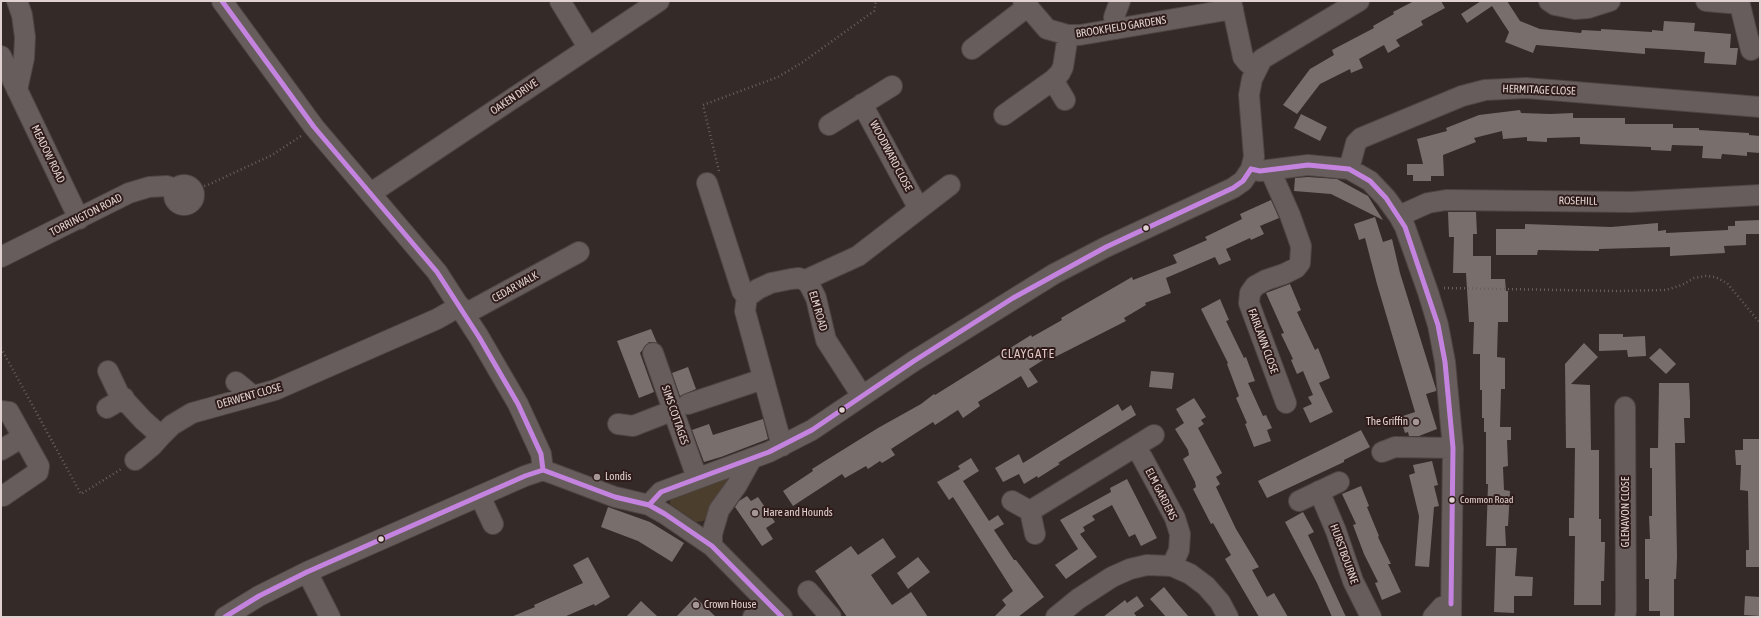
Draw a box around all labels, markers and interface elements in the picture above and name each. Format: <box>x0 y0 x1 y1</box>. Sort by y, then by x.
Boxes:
street label: BROOKFIELD GARDENS <box>1075 13 1167 41</box>
street label: OAKEN DRIVE <box>488 76 540 118</box>
street label: HERMITAGE CLOSE <box>1502 82 1576 98</box>
street label: WOODWARD CLOSE <box>867 119 915 193</box>
street label: MEADOW ROAD <box>28 123 68 185</box>
street label: TORRINGTON ROAD <box>48 191 124 239</box>
street label: ROSEHILL <box>1558 194 1598 208</box>
unlabelled marker <box>1141 223 1151 233</box>
street label: CEDAR WALK <box>490 269 540 305</box>
street label: ELM ROAD <box>806 289 830 333</box>
street label: FAIRLAWN CLOSE <box>1245 307 1281 375</box>
district label: CLAYGATE <box>1001 346 1055 362</box>
street label: DERWENT CLOSE <box>215 380 283 412</box>
street label: SIMS COTTAGES <box>659 384 691 446</box>
unlabelled marker <box>837 405 847 415</box>
place label: The Griffin <box>1366 415 1408 429</box>
marker: The Griffin <box>1411 417 1421 427</box>
street label: ELM GARDENS <box>1142 466 1180 522</box>
place label: Londis <box>605 470 631 484</box>
marker: Londis <box>592 472 602 482</box>
street label: GLENAVON CLOSE <box>1619 477 1633 547</box>
place label: Common Road <box>1460 494 1514 506</box>
marker: Common Road <box>1447 495 1457 505</box>
place label: Hare and Hounds <box>763 506 833 520</box>
marker: Hare and Hounds <box>750 508 760 518</box>
street label: HURSTBOURNE <box>1327 522 1361 586</box>
unlabelled marker <box>376 534 386 544</box>
place label: Crown House <box>704 598 756 612</box>
marker: Crown House <box>691 600 701 610</box>

